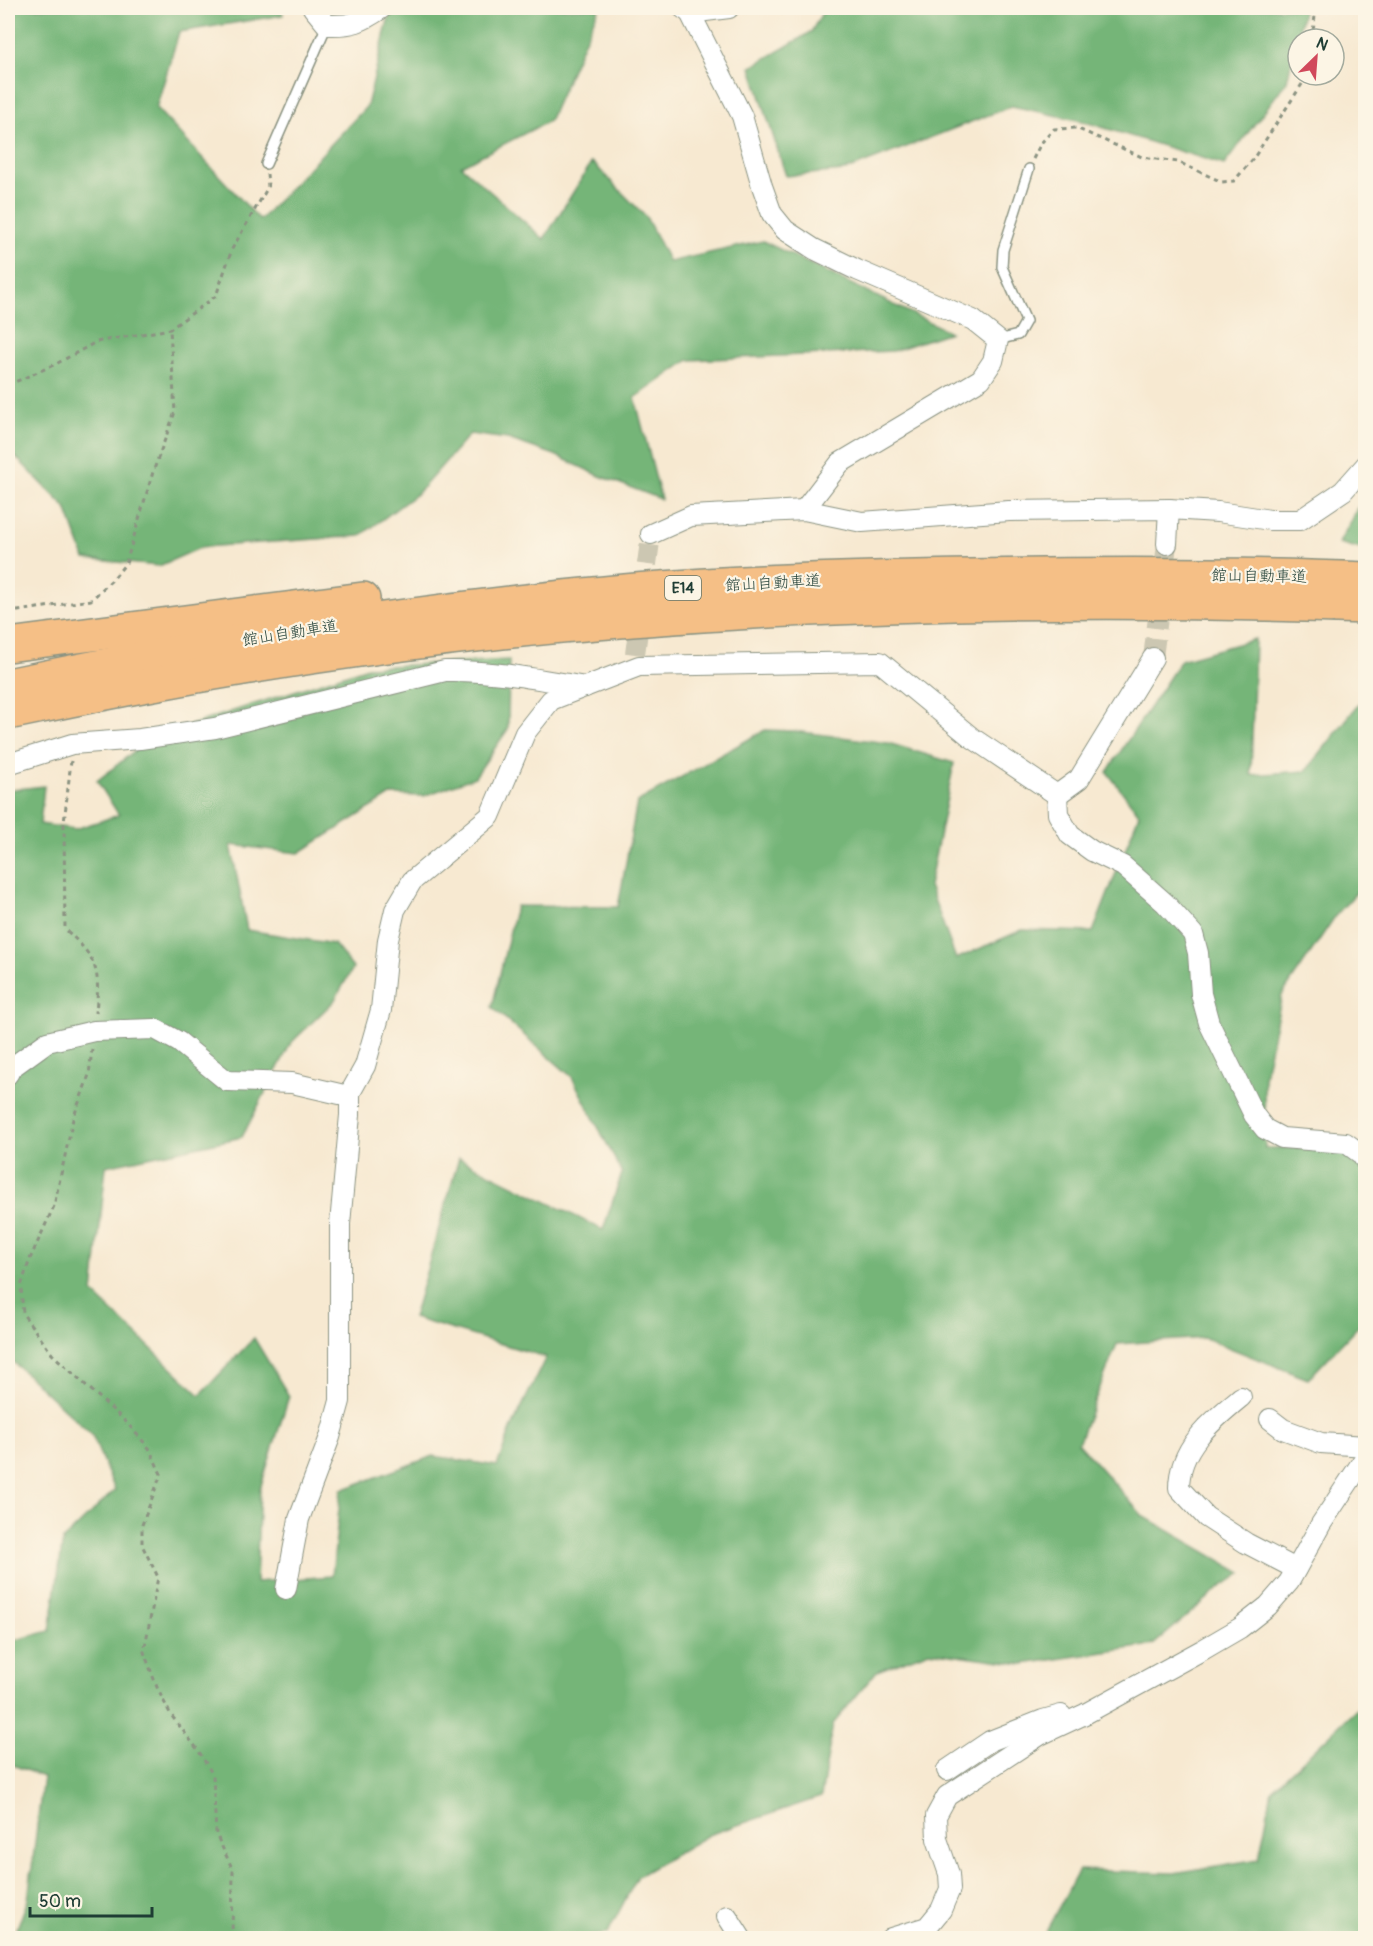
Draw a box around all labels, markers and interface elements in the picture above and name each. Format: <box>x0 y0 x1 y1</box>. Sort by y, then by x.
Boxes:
north arrow <box>1286 27 1346 87</box>
text: N <box>1313 33 1331 56</box>
street label: 館山自動車道 <box>1211 565 1307 587</box>
street label: 館山自動車道 <box>725 571 821 595</box>
road number: E14 <box>665 576 701 600</box>
street label: 館山自動車道 <box>241 616 339 650</box>
scale bar <box>30 1880 152 1918</box>
text: 50 m <box>39 1890 81 1913</box>

